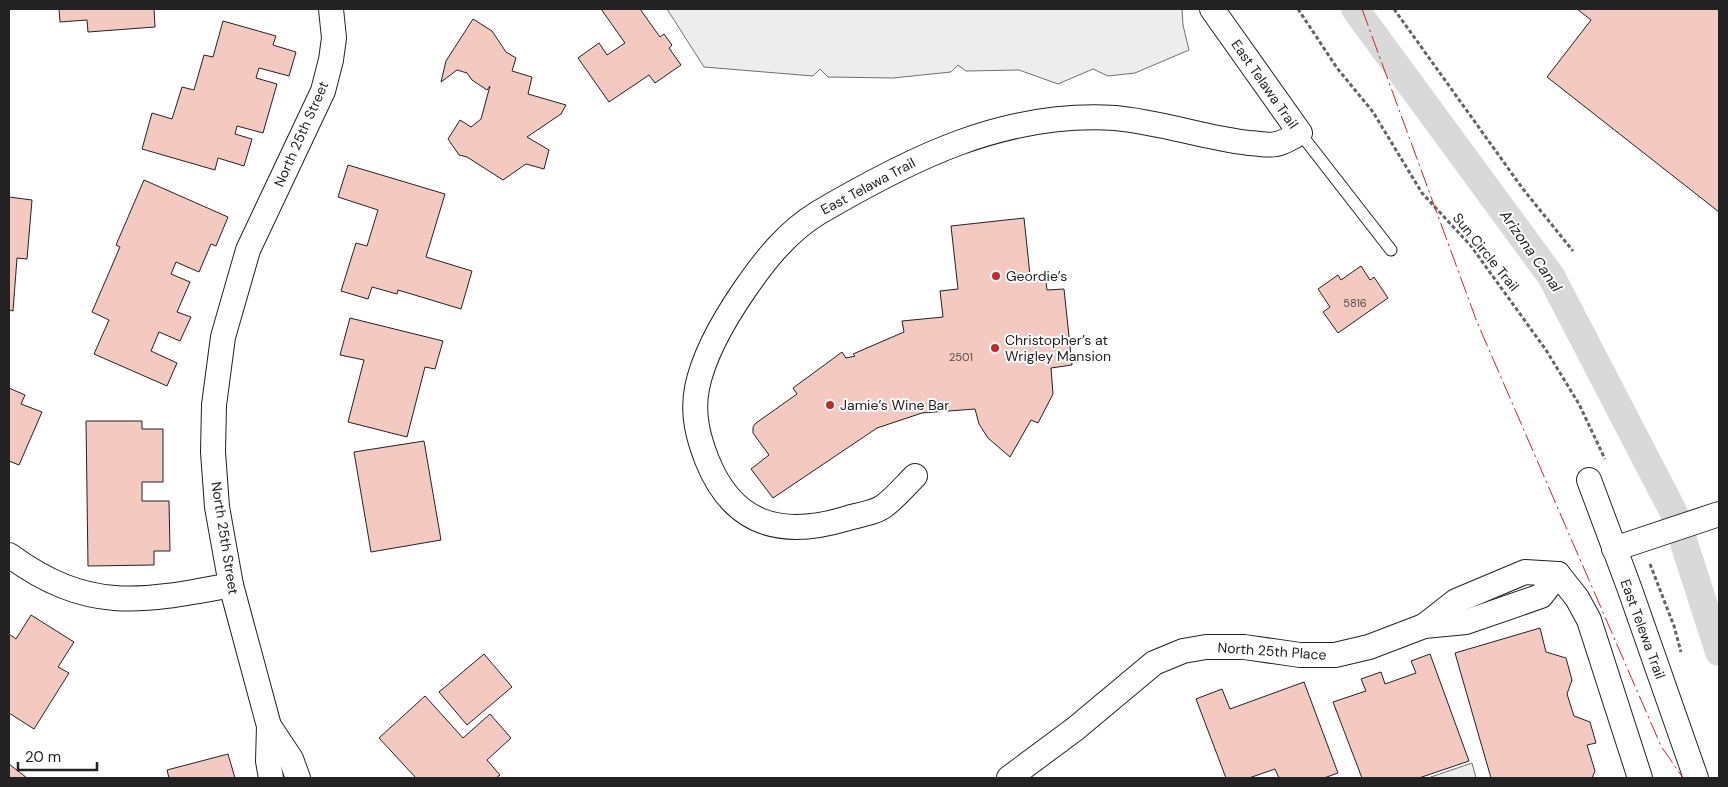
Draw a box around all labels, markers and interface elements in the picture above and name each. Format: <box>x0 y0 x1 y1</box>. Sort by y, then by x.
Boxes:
street label: East Telawa Trail <box>1228 36 1302 132</box>
street label: North 25th Street <box>270 78 332 190</box>
street label: East Telawa Trail <box>818 153 918 219</box>
water label: Arizona Canal <box>1495 205 1567 296</box>
street label: Sun Circle Trail <box>1449 209 1523 295</box>
place label: Geordie’s <box>1006 267 1067 285</box>
marker: Geordie’s <box>990 270 1002 282</box>
house number: 5816 <box>1343 296 1367 310</box>
place label: Christopher’s at Wrigley Mansion <box>1005 331 1111 365</box>
marker: Christopher’s at Wrigley Mansion <box>989 342 1001 354</box>
house number: 2501 <box>949 350 973 364</box>
place label: Jamie’s Wine Bar <box>840 396 949 414</box>
marker: Jamie’s Wine Bar <box>824 399 836 411</box>
street label: North 25th Street <box>207 480 243 596</box>
street label: East Telewa Trail <box>1617 577 1669 681</box>
street label: North 25th Place <box>1217 638 1327 664</box>
scale bar <box>18 740 96 772</box>
text: 20 m <box>25 747 61 767</box>

